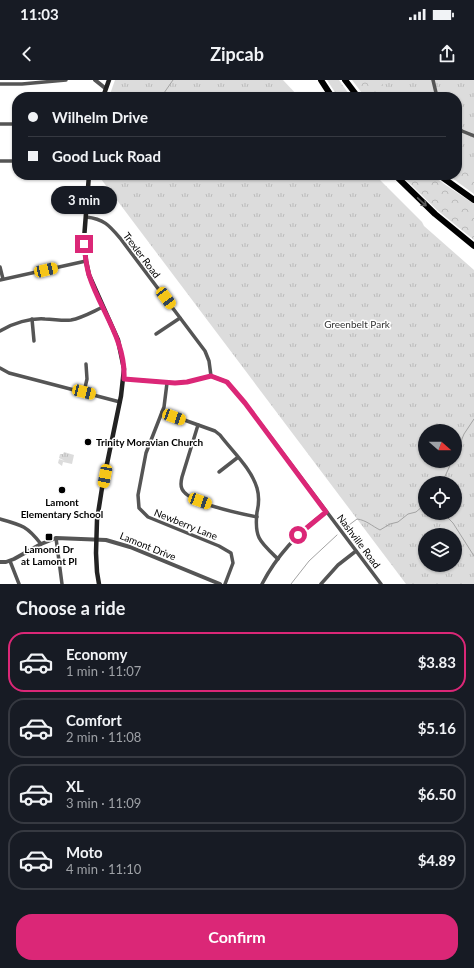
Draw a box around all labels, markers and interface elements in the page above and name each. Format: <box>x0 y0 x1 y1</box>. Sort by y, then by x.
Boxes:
text: 11:03 <box>20 5 59 23</box>
icon: back <box>16 43 38 65</box>
text: Zipcab <box>210 43 264 65</box>
icon: share <box>436 43 458 65</box>
text: Wilhelm Drive <box>52 108 148 126</box>
text: Good Luck Road <box>52 147 161 165</box>
callout: 3 min <box>51 186 117 214</box>
text: 3 min <box>68 192 100 208</box>
one-way arrow <box>417 198 427 207</box>
street label: Trexler Road <box>121 230 163 280</box>
route end <box>75 235 93 253</box>
car <box>33 261 59 279</box>
car <box>154 285 178 311</box>
park label: Greenbelt Park <box>324 318 391 330</box>
car <box>71 383 97 401</box>
car <box>161 407 187 427</box>
north arrow <box>418 424 462 468</box>
map controls <box>418 424 462 572</box>
place label: Trinity Moravian Church <box>96 436 204 448</box>
marker: Trinity Moravian Church <box>83 437 93 447</box>
car <box>97 463 113 489</box>
button: locate <box>418 476 462 520</box>
marker: Lamont Elementary School <box>57 485 67 495</box>
car <box>187 491 213 511</box>
place label: Lamont Elementary School <box>21 496 103 520</box>
street label: Newberry Lane <box>153 506 219 542</box>
street label: Nashville Road <box>335 512 383 570</box>
route start <box>289 526 307 544</box>
button: layers <box>418 528 462 572</box>
street label: Lamont Drive <box>118 529 178 563</box>
marker: Lamond Dr at Lamont Pl <box>44 532 54 542</box>
place label: Lamond Dr at Lamont Pl <box>21 543 77 567</box>
text: Choose a ride <box>16 597 125 619</box>
icon: car <box>18 644 54 680</box>
text: Economy <box>66 645 127 663</box>
text: $3.83 <box>418 653 456 671</box>
text: 1 min · 11:07 <box>66 663 141 679</box>
icon: car <box>18 710 54 746</box>
text: Comfort <box>66 711 122 729</box>
text: $5.16 <box>418 719 456 737</box>
text: 2 min · 11:08 <box>66 729 141 745</box>
icon: car <box>18 776 54 812</box>
text: XL <box>66 777 84 795</box>
text: $6.50 <box>418 785 456 803</box>
text: 3 min · 11:09 <box>66 795 141 811</box>
icon: car <box>18 842 54 878</box>
text: Moto <box>66 843 103 861</box>
text: $4.89 <box>418 851 456 869</box>
text: 4 min · 11:10 <box>66 861 141 877</box>
button: Confirm <box>16 914 458 960</box>

